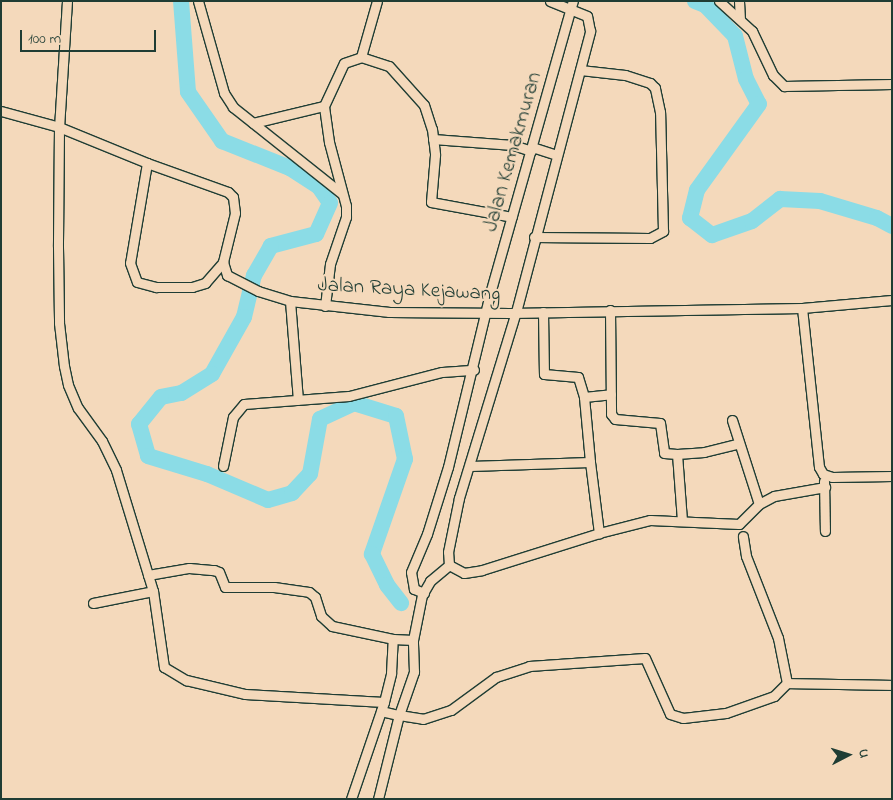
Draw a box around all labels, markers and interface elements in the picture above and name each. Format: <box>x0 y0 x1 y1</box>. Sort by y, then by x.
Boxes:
scale bar <box>22 20 159 52</box>
text: 100 m <box>28 28 61 50</box>
street label: Jalan Kemakmuran <box>478 69 548 235</box>
street label: Jalan Raya Kejawang <box>317 273 501 307</box>
north arrow <box>823 730 873 780</box>
text: U <box>853 748 874 759</box>

